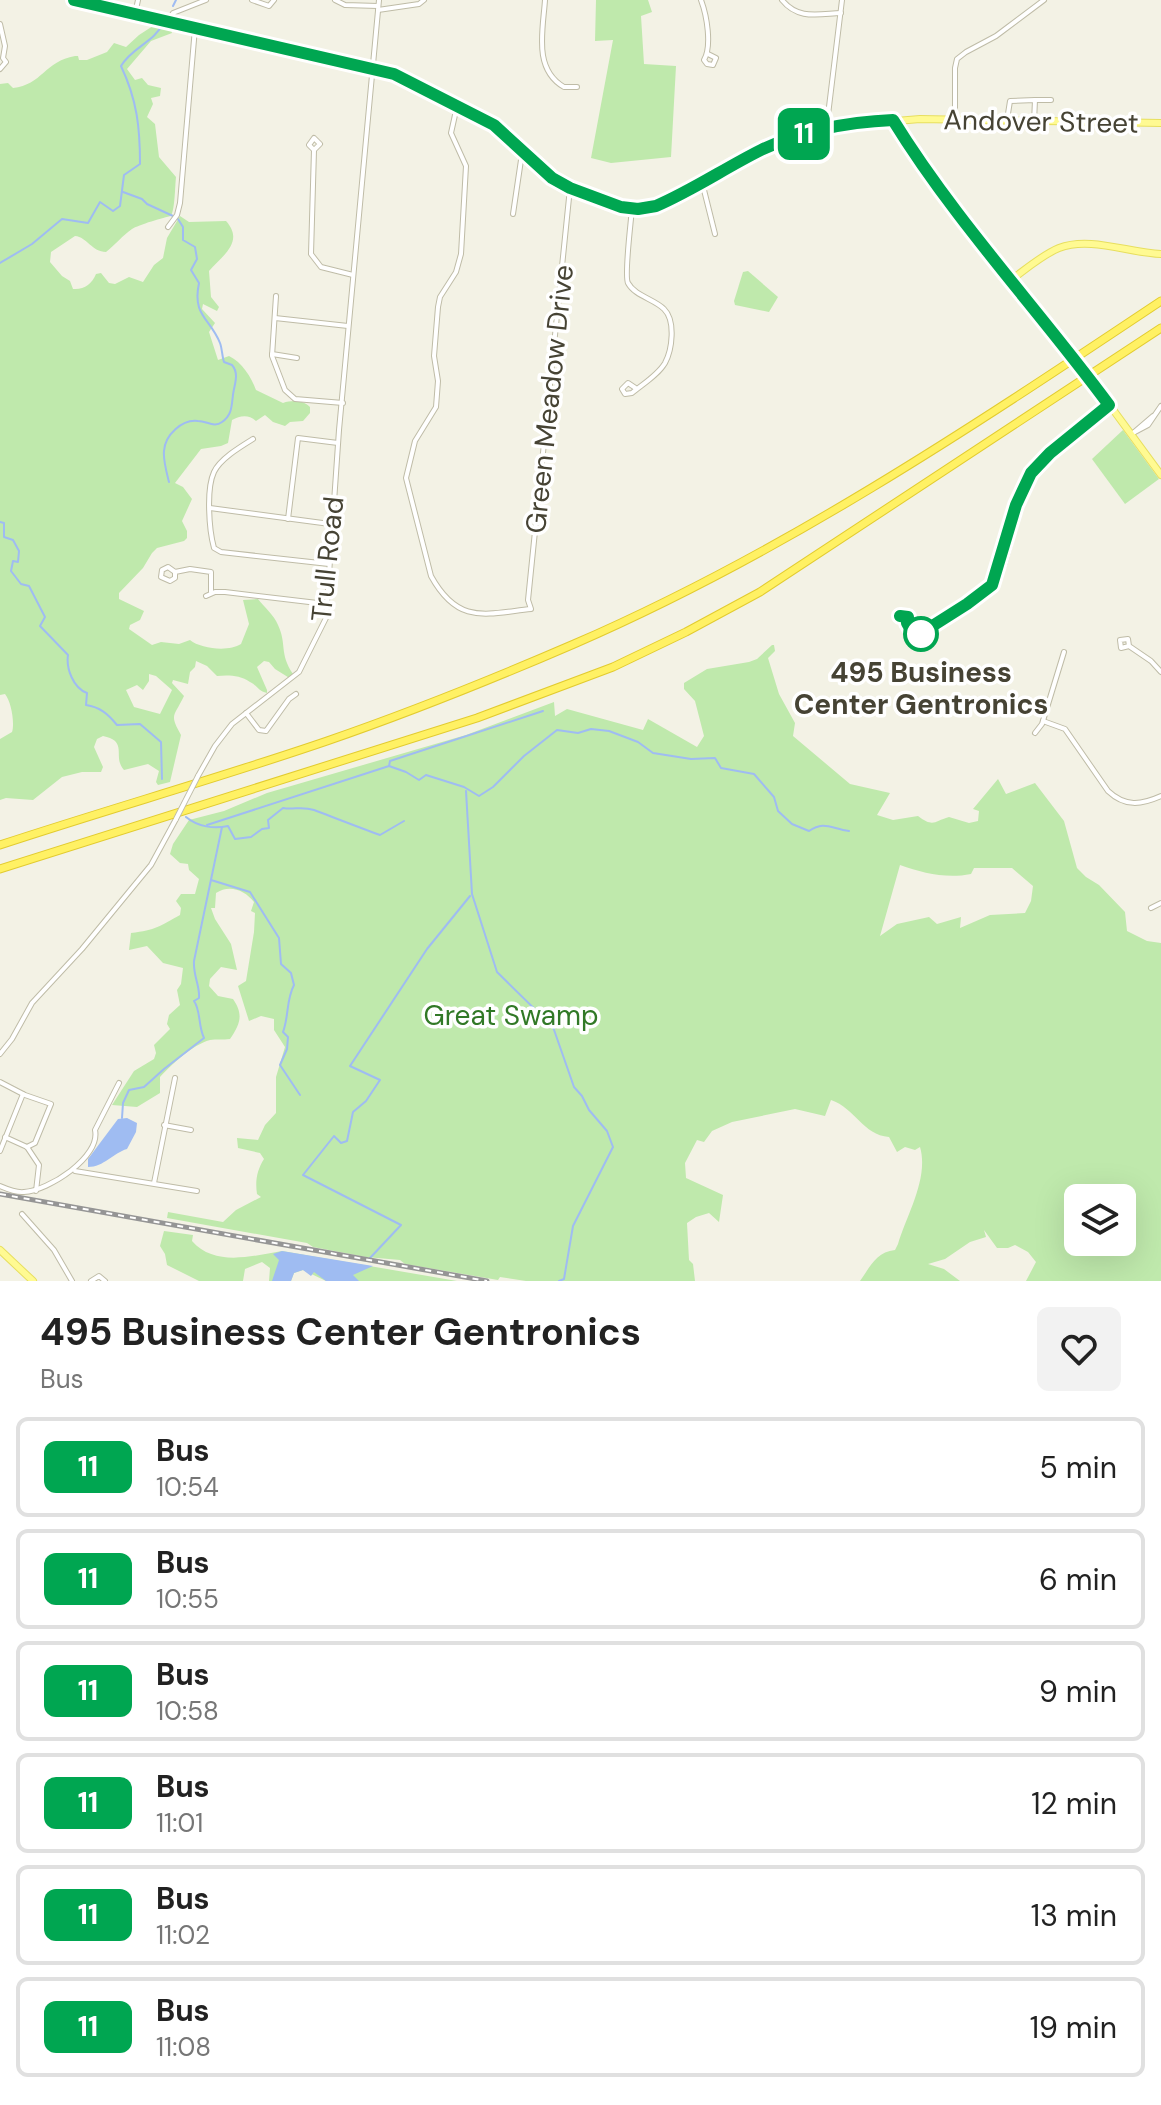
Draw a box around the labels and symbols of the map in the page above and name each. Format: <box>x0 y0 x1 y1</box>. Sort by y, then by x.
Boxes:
street label: Andover Street <box>943 101 1139 142</box>
line badge: 11 <box>768 108 840 160</box>
street label: Green Meadow Drive <box>517 263 582 535</box>
street label: Trull Road <box>303 495 352 623</box>
marker: 495 Business Center Gentronics <box>904 617 938 651</box>
place label: 495 Business Center Gentronics <box>794 654 1048 723</box>
park label: Great Swamp <box>423 997 599 1034</box>

